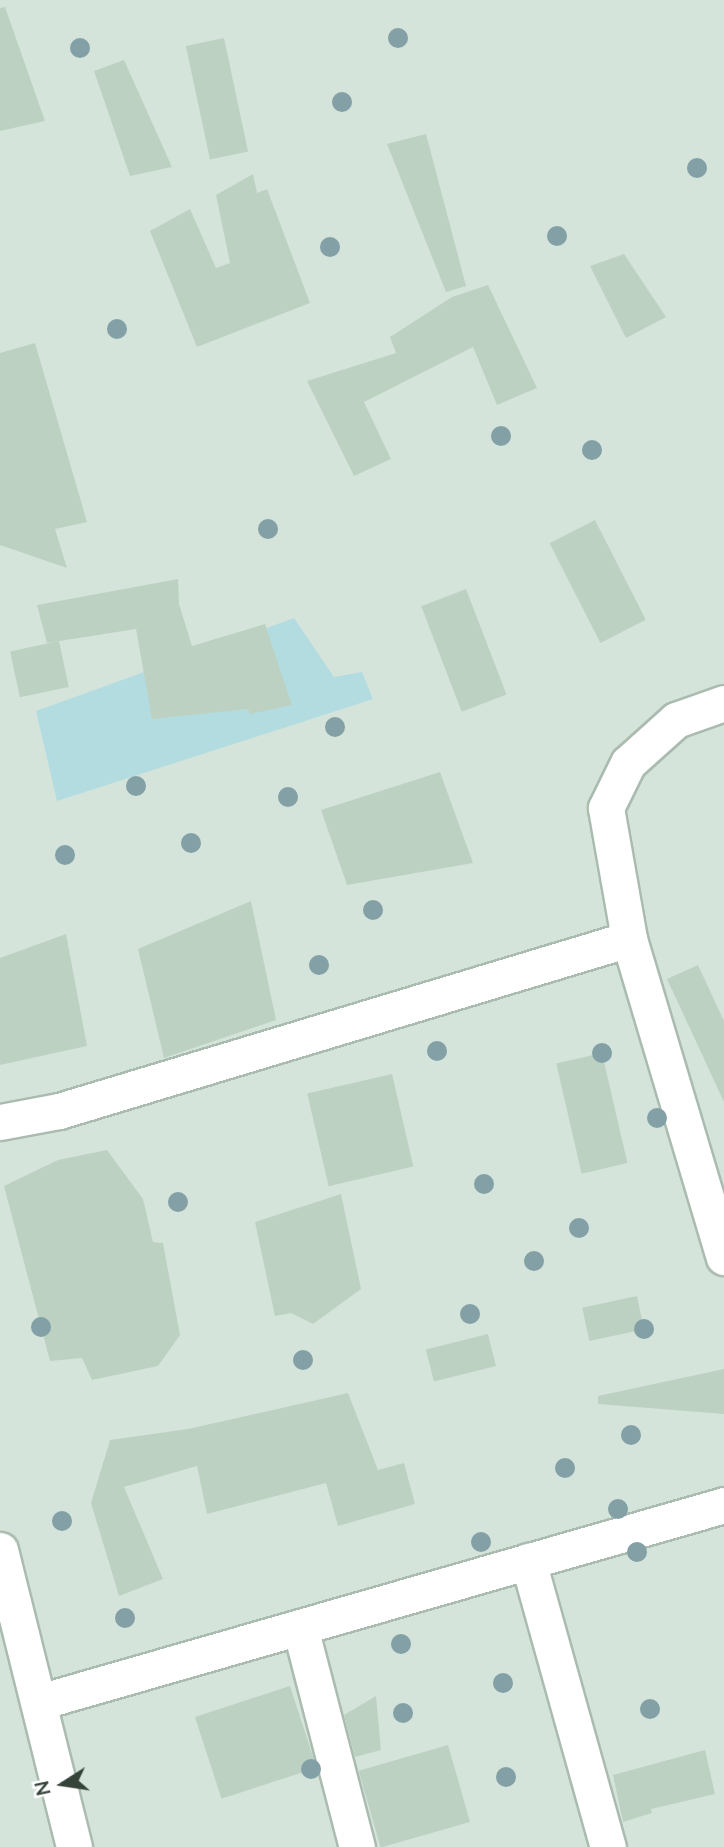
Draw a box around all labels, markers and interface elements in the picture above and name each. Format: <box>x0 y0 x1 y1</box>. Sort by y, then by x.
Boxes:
north arrow <box>28 1749 98 1819</box>
text: N <box>29 1779 55 1798</box>

